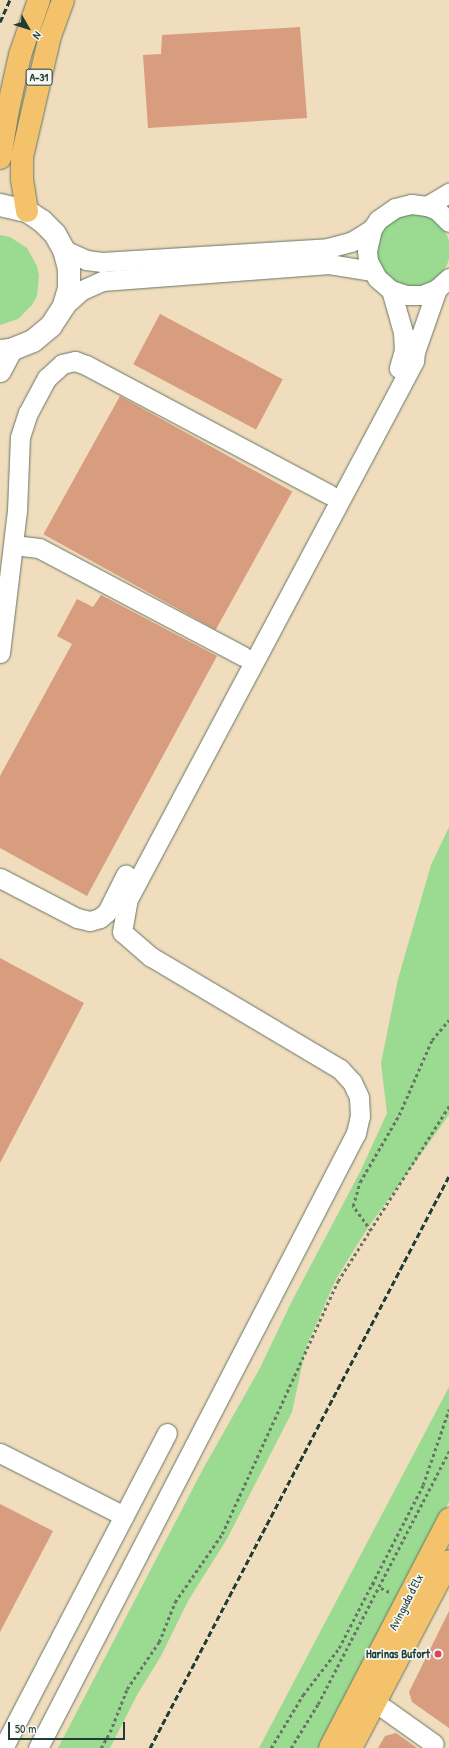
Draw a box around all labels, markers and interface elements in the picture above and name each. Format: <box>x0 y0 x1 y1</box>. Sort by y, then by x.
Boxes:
north arrow <box>8 8 48 48</box>
text: N <box>30 29 45 42</box>
road number: A-31 <box>25 68 53 86</box>
street label: Avinguda d'Elx <box>386 1571 426 1633</box>
place label: Harinas Bufort <box>366 1647 430 1661</box>
marker: Harinas Bufort <box>433 1649 443 1659</box>
scale bar <box>10 1714 127 1740</box>
text: 50 m <box>15 1720 36 1737</box>

